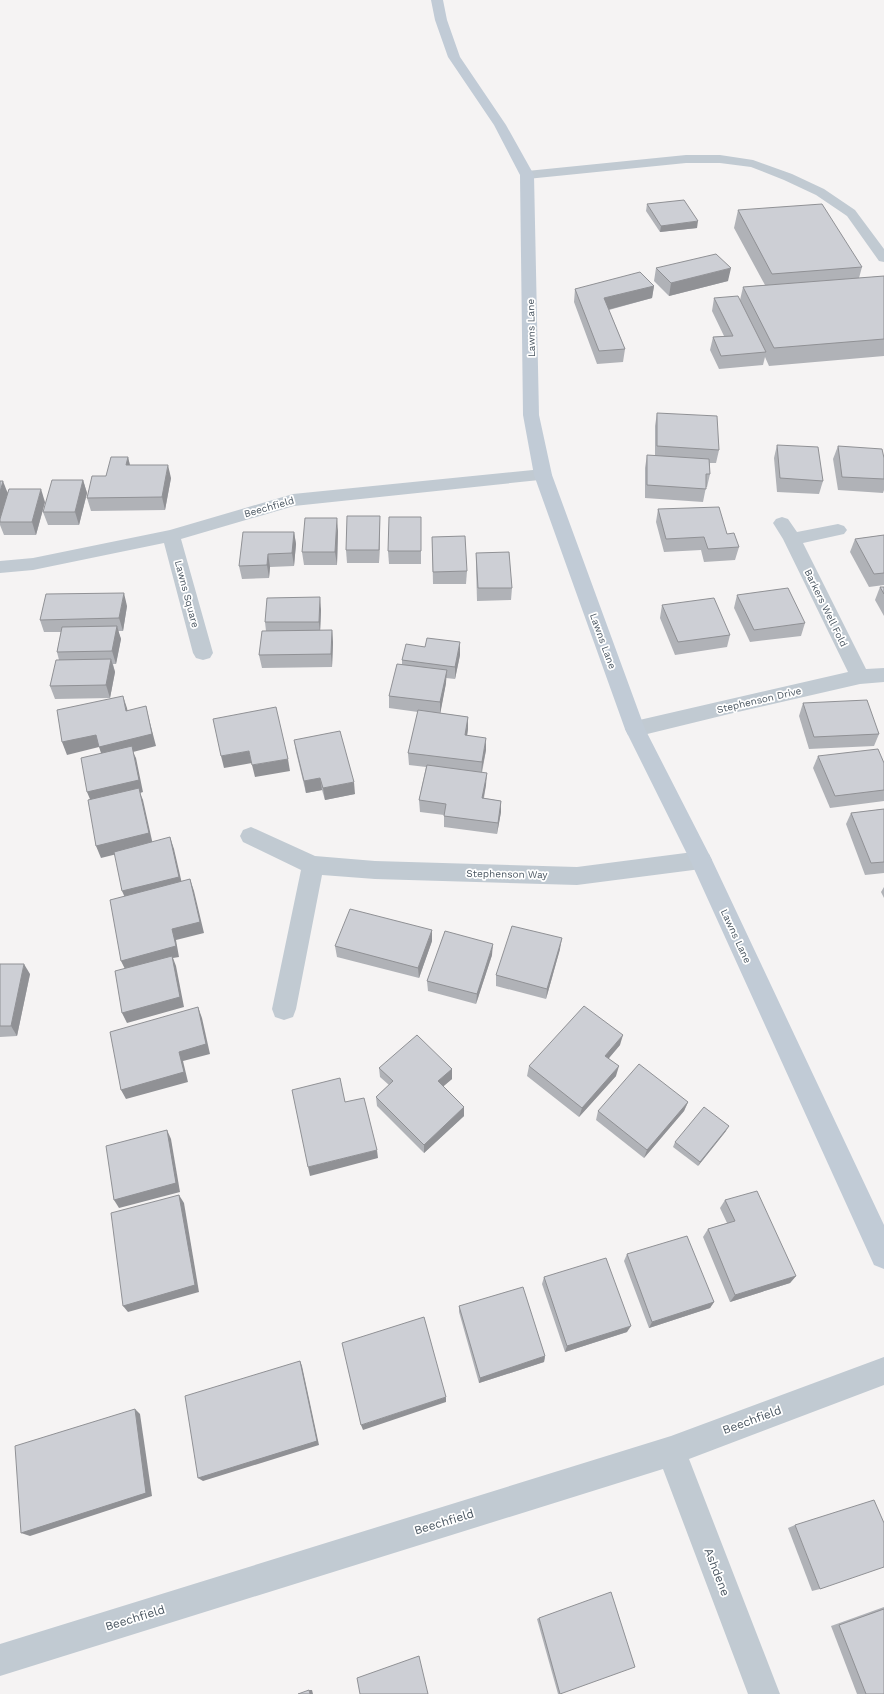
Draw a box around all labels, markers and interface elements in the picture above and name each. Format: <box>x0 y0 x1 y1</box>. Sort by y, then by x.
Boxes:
street label: Lawns Lane <box>525 299 537 357</box>
street label: Beechfield <box>243 495 295 519</box>
street label: Lawns Square <box>173 559 201 629</box>
street label: Barkers Well Fold <box>802 567 850 649</box>
street label: Lawns Lane <box>588 612 618 671</box>
street label: Stephenson Drive <box>716 685 803 715</box>
street label: Stephenson Way <box>466 868 549 880</box>
street label: Lawns Lane <box>719 907 753 965</box>
street label: Beechfield <box>721 1403 783 1437</box>
street label: Beechfield <box>412 1506 476 1538</box>
street label: Ashdene <box>701 1546 733 1598</box>
street label: Beechfield <box>103 1602 167 1634</box>

